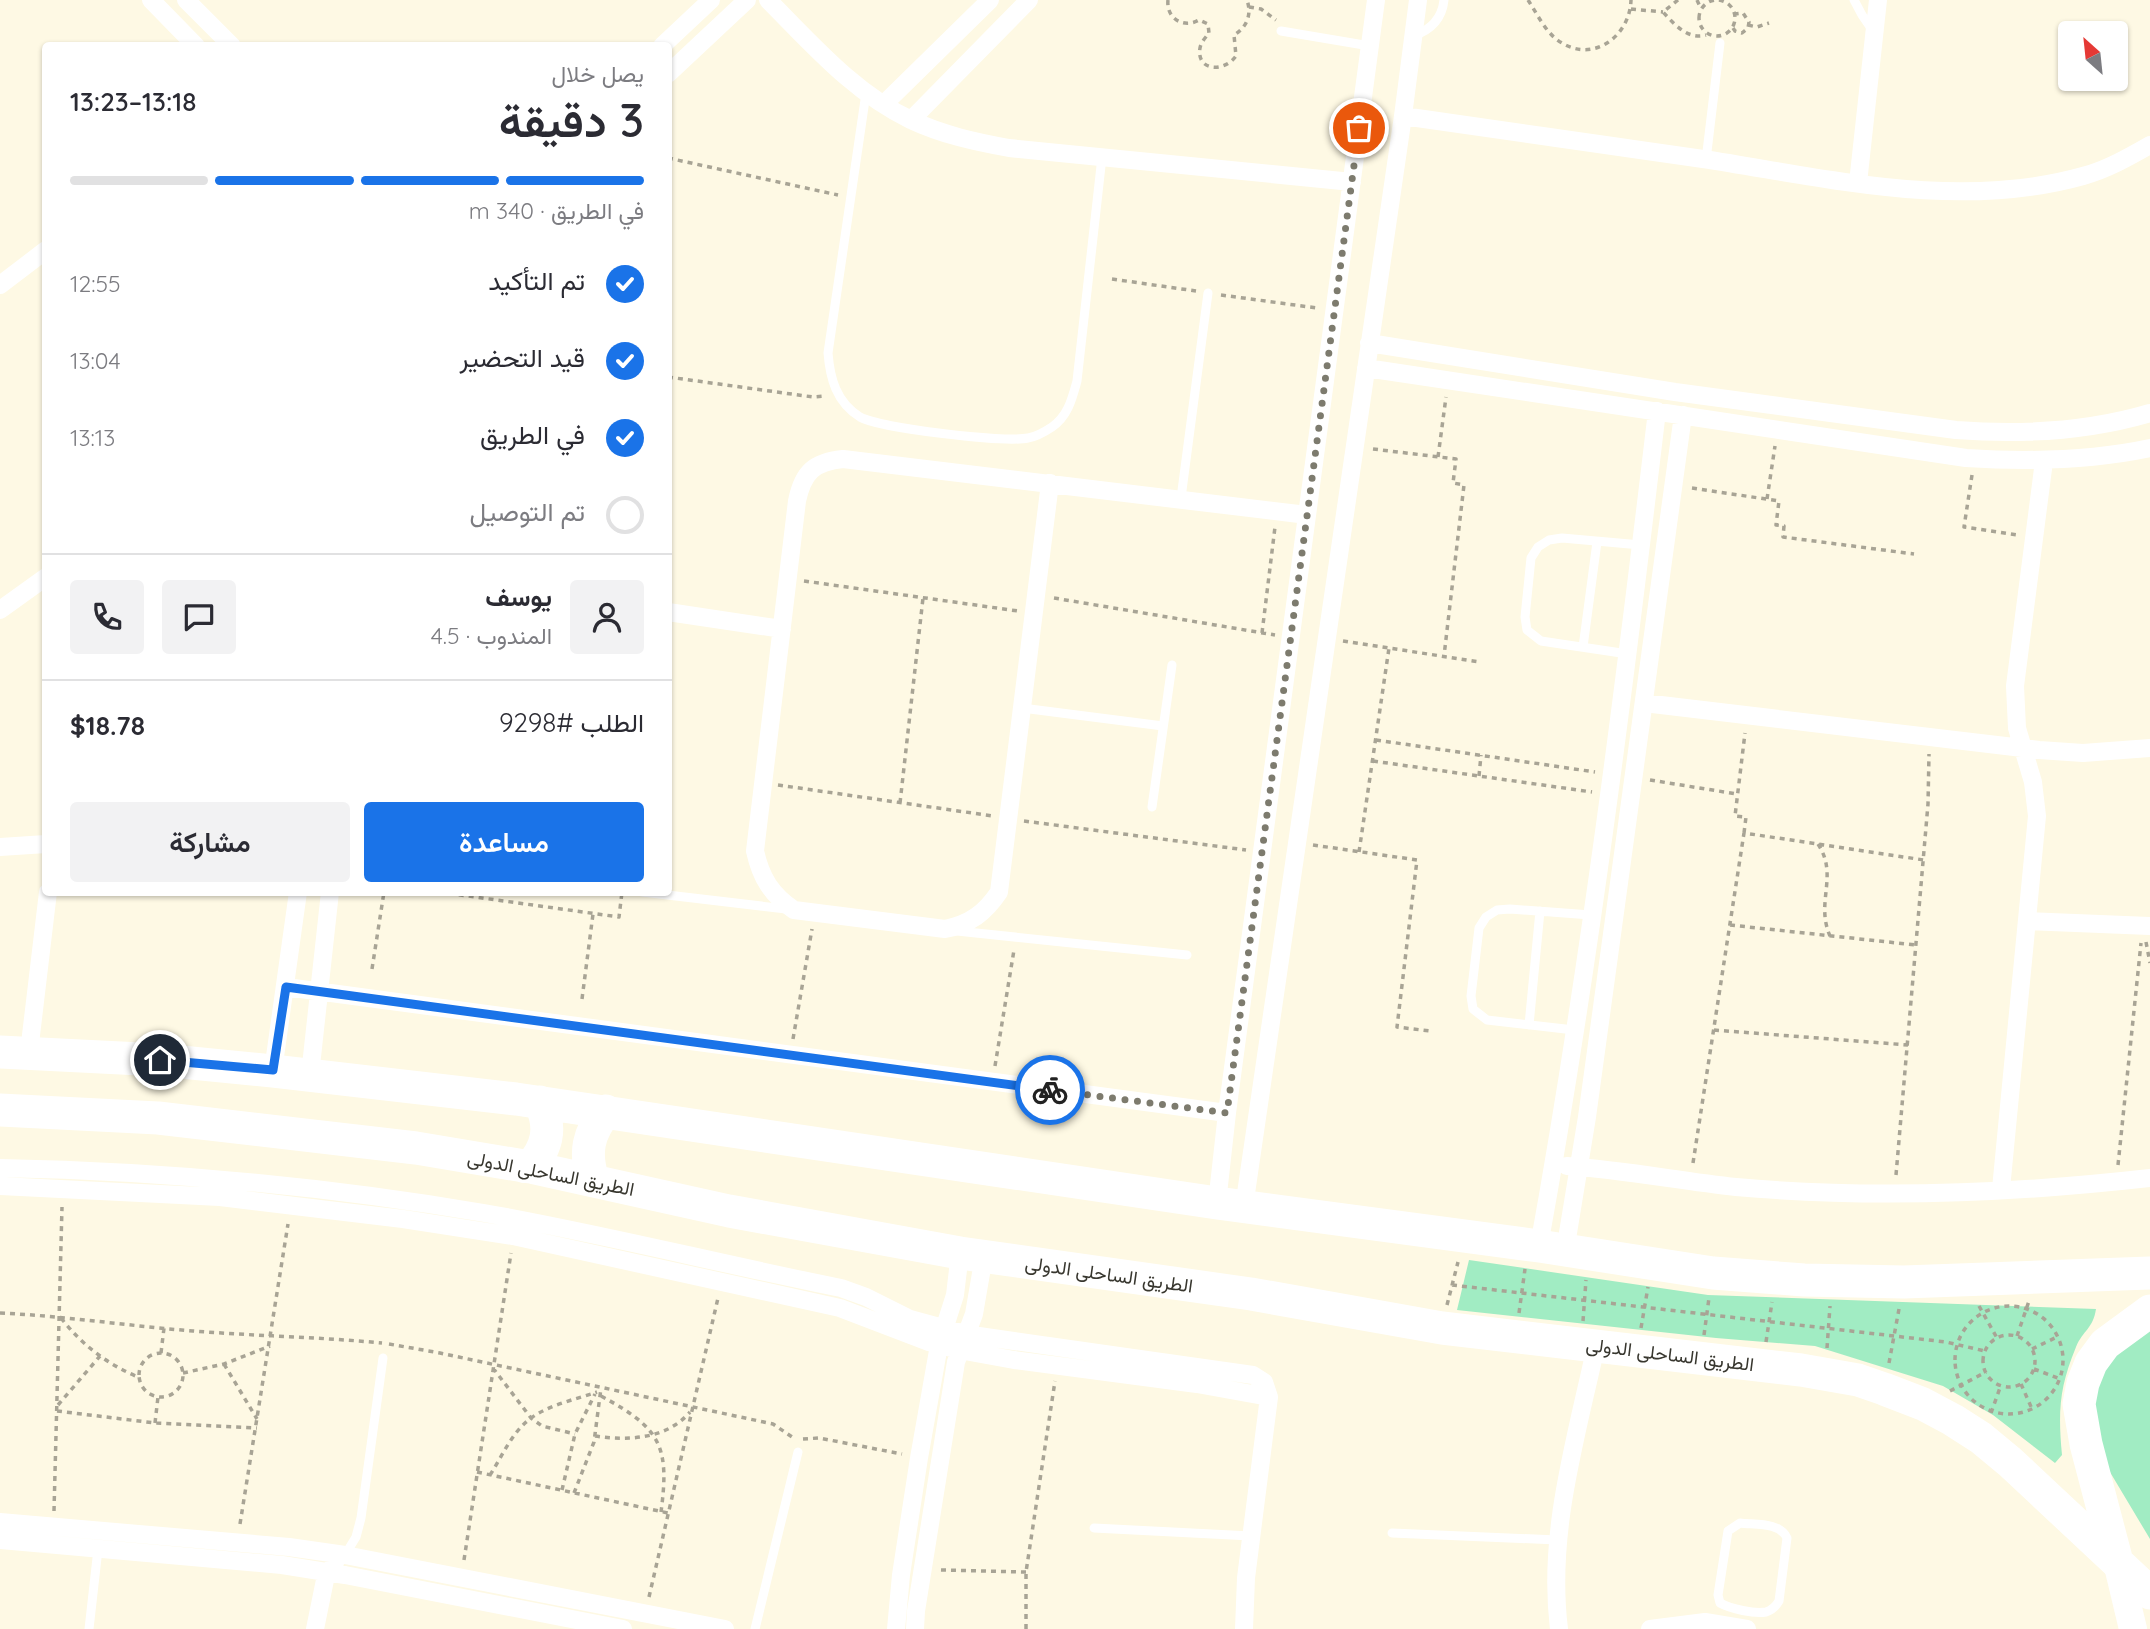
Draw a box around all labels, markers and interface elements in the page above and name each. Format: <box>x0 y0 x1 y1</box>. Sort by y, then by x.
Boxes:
north arrow <box>2058 21 2128 91</box>
map controls <box>2058 21 2128 91</box>
text: يصل خلال <box>551 59 644 88</box>
text: 13:18–13:23 <box>70 85 196 118</box>
text: 3 دقيقة <box>499 91 644 149</box>
pin <box>1329 98 1389 158</box>
icon: bag <box>1340 109 1378 147</box>
text: في الطريق · 340 m <box>469 196 644 225</box>
text: تم التأكيد <box>488 264 585 297</box>
icon: check <box>606 265 644 303</box>
text: 12:55 <box>70 269 121 298</box>
text: قيد التحضير <box>459 341 585 374</box>
icon: check <box>606 342 644 380</box>
text: 13:04 <box>70 346 121 375</box>
text: في الطريق <box>480 418 585 451</box>
icon: check <box>606 419 644 457</box>
text: 13:13 <box>70 423 115 452</box>
text: تم التوصيل <box>470 495 585 528</box>
button: phone <box>70 580 144 654</box>
button: chat <box>162 580 236 654</box>
text: يوسف <box>485 580 552 613</box>
button: person <box>570 580 644 654</box>
text: المندوب · 4.5 <box>431 621 552 650</box>
text: الطلب #9298 <box>499 706 644 739</box>
text: $18.78 <box>70 709 145 742</box>
button: مشاركة <box>70 802 350 882</box>
button: مساعدة <box>364 802 644 882</box>
pin <box>130 1030 190 1090</box>
icon: home <box>141 1041 179 1079</box>
courier <box>1015 1055 1085 1125</box>
icon: bike <box>1031 1071 1069 1109</box>
street label: الطريق الساحلى الدولى <box>466 1145 636 1201</box>
street label: الطريق الساحلى الدولى <box>1024 1250 1194 1298</box>
street label: الطريق الساحلى الدولى <box>1585 1332 1755 1376</box>

